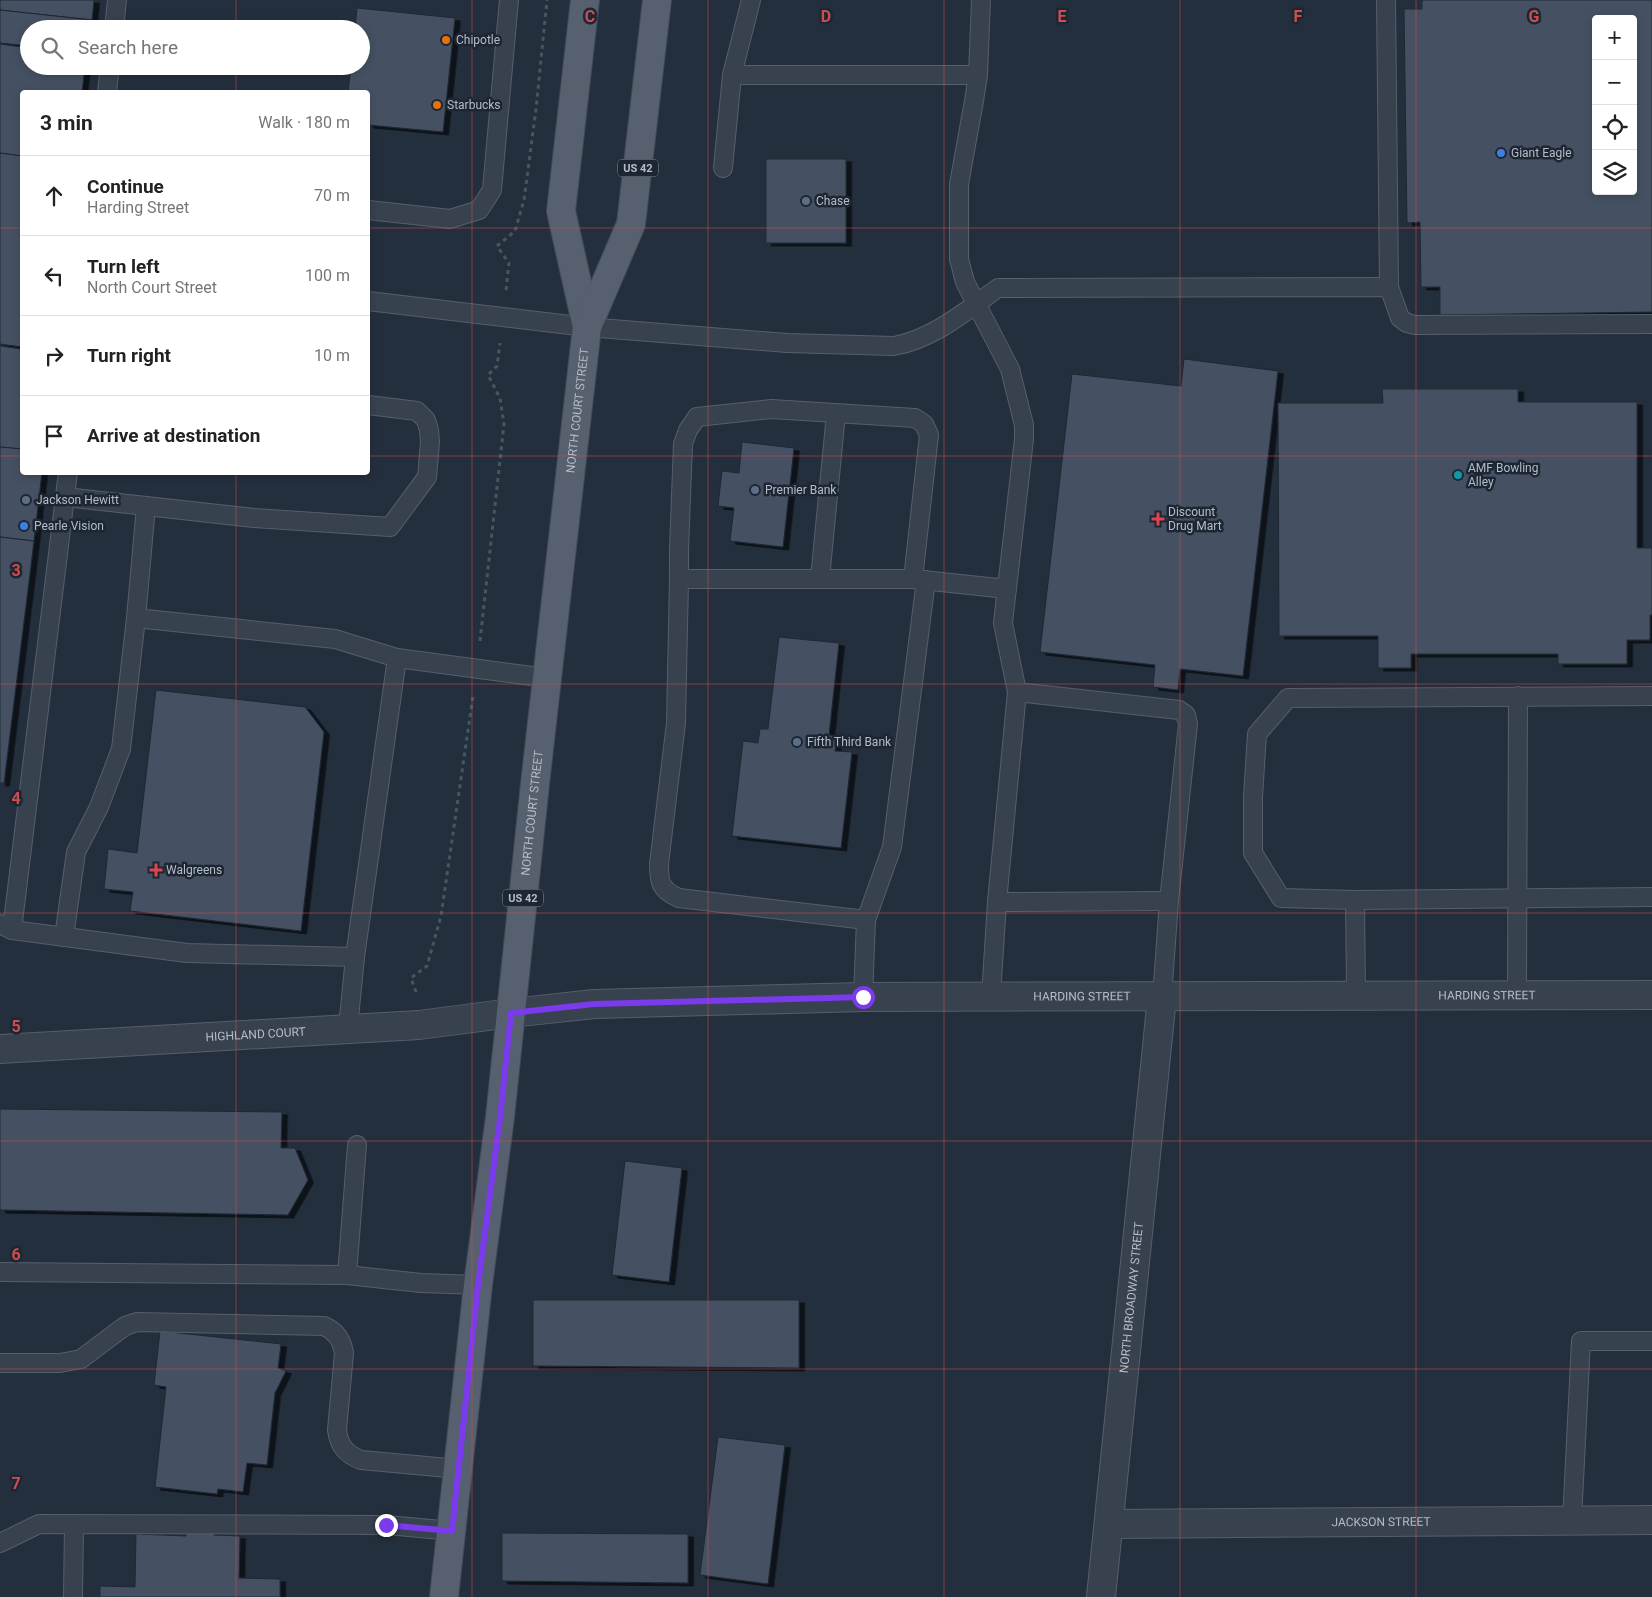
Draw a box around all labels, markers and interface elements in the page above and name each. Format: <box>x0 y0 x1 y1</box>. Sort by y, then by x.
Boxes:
text: C <box>585 7 595 26</box>
text: D <box>821 7 831 26</box>
text: E <box>1058 7 1067 26</box>
text: F <box>1294 7 1303 26</box>
text: G <box>1529 7 1540 26</box>
map controls <box>1592 15 1637 195</box>
button: + <box>1592 15 1637 60</box>
search box <box>20 20 370 75</box>
place label: Chipotle <box>456 33 500 47</box>
icon: search <box>38 34 66 62</box>
marker: Chipotle <box>440 34 452 46</box>
text: Search here <box>78 36 178 59</box>
button: − <box>1592 60 1637 105</box>
place label: Starbucks <box>447 98 501 112</box>
marker: Starbucks <box>431 99 443 111</box>
button: locate <box>1592 105 1637 150</box>
text: 3 min <box>40 111 93 135</box>
text: Walk · 180 m <box>258 113 350 132</box>
place label: Giant Eagle <box>1511 146 1572 160</box>
marker: Giant Eagle <box>1495 147 1507 159</box>
button: layers <box>1592 150 1637 195</box>
road number: US 42 <box>618 160 658 177</box>
text: Continue <box>87 175 164 198</box>
icon: ahead <box>40 182 68 210</box>
text: 70 m <box>314 186 350 205</box>
place label: Chase <box>816 194 850 208</box>
marker: Chase <box>800 195 812 207</box>
text: Harding Street <box>87 198 189 217</box>
text: Turn left <box>87 255 160 278</box>
icon: left <box>40 262 68 290</box>
text: 100 m <box>305 266 350 285</box>
text: North Court Street <box>87 278 217 297</box>
icon: right <box>40 342 68 370</box>
text: Turn right <box>87 344 171 367</box>
text: 10 m <box>314 346 350 365</box>
street label: NORTH COURT STREET <box>563 347 592 474</box>
icon: arrive <box>40 422 68 450</box>
text: Arrive at destination <box>87 424 260 447</box>
place label: AMF Bowling Alley <box>1468 461 1538 489</box>
marker: AMF Bowling Alley <box>1452 469 1464 481</box>
place label: Premier Bank <box>765 483 837 497</box>
marker: Premier Bank <box>749 484 761 496</box>
place label: Jackson Hewitt <box>36 493 119 507</box>
marker: Jackson Hewitt <box>20 494 32 506</box>
place label: Discount Drug Mart <box>1168 505 1222 533</box>
marker: Discount Drug Mart <box>1152 513 1164 525</box>
place label: Pearle Vision <box>34 519 104 533</box>
marker: Pearle Vision <box>18 520 30 532</box>
text: 3 <box>11 561 21 580</box>
place label: Fifth Third Bank <box>807 735 892 749</box>
marker: Fifth Third Bank <box>791 736 803 748</box>
street label: NORTH COURT STREET <box>518 750 546 876</box>
text: 4 <box>11 789 21 808</box>
place label: Walgreens <box>166 863 222 877</box>
marker: Walgreens <box>150 864 162 876</box>
road number: US 42 <box>503 890 543 906</box>
route start <box>852 986 875 1009</box>
street label: HARDING STREET <box>1438 988 1536 1003</box>
street label: HARDING STREET <box>1033 989 1131 1004</box>
text: 5 <box>11 1017 21 1036</box>
street label: HIGHLAND COURT <box>205 1025 306 1044</box>
street label: NORTH BROADWAY STREET <box>1117 1221 1146 1374</box>
text: 6 <box>11 1245 21 1264</box>
text: 7 <box>11 1474 21 1493</box>
route end <box>375 1514 398 1537</box>
street label: JACKSON STREET <box>1331 1515 1431 1529</box>

